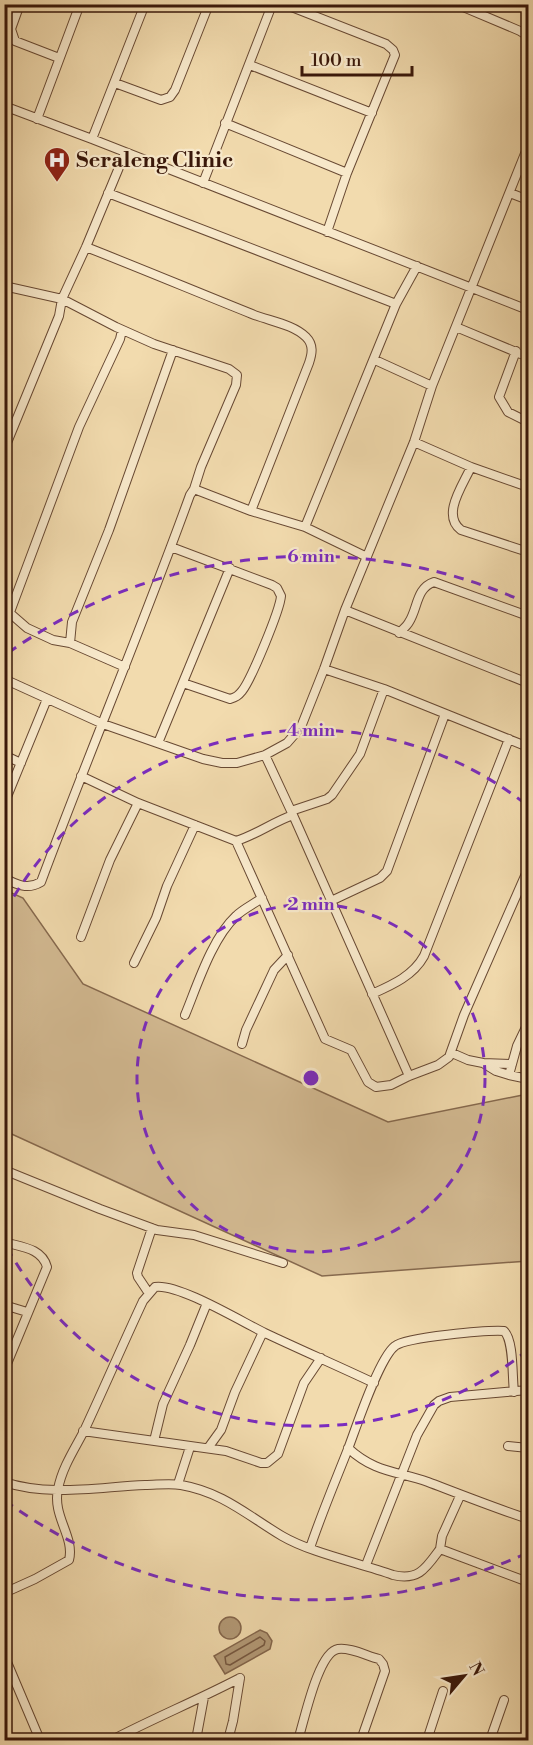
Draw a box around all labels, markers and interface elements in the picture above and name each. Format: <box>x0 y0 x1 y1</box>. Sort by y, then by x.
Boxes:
scale bar <box>302 39 412 77</box>
text: 100 m <box>311 49 362 72</box>
hospital icon: Seraleng Clinic <box>42 145 72 183</box>
place label: Seraleng Clinic <box>76 147 234 174</box>
text: 6 min <box>287 545 335 568</box>
text: 4 min <box>287 719 335 742</box>
text: 2 min <box>287 893 335 916</box>
centre of rings <box>301 1068 321 1088</box>
north arrow <box>434 1646 494 1706</box>
text: N <box>464 1659 488 1680</box>

